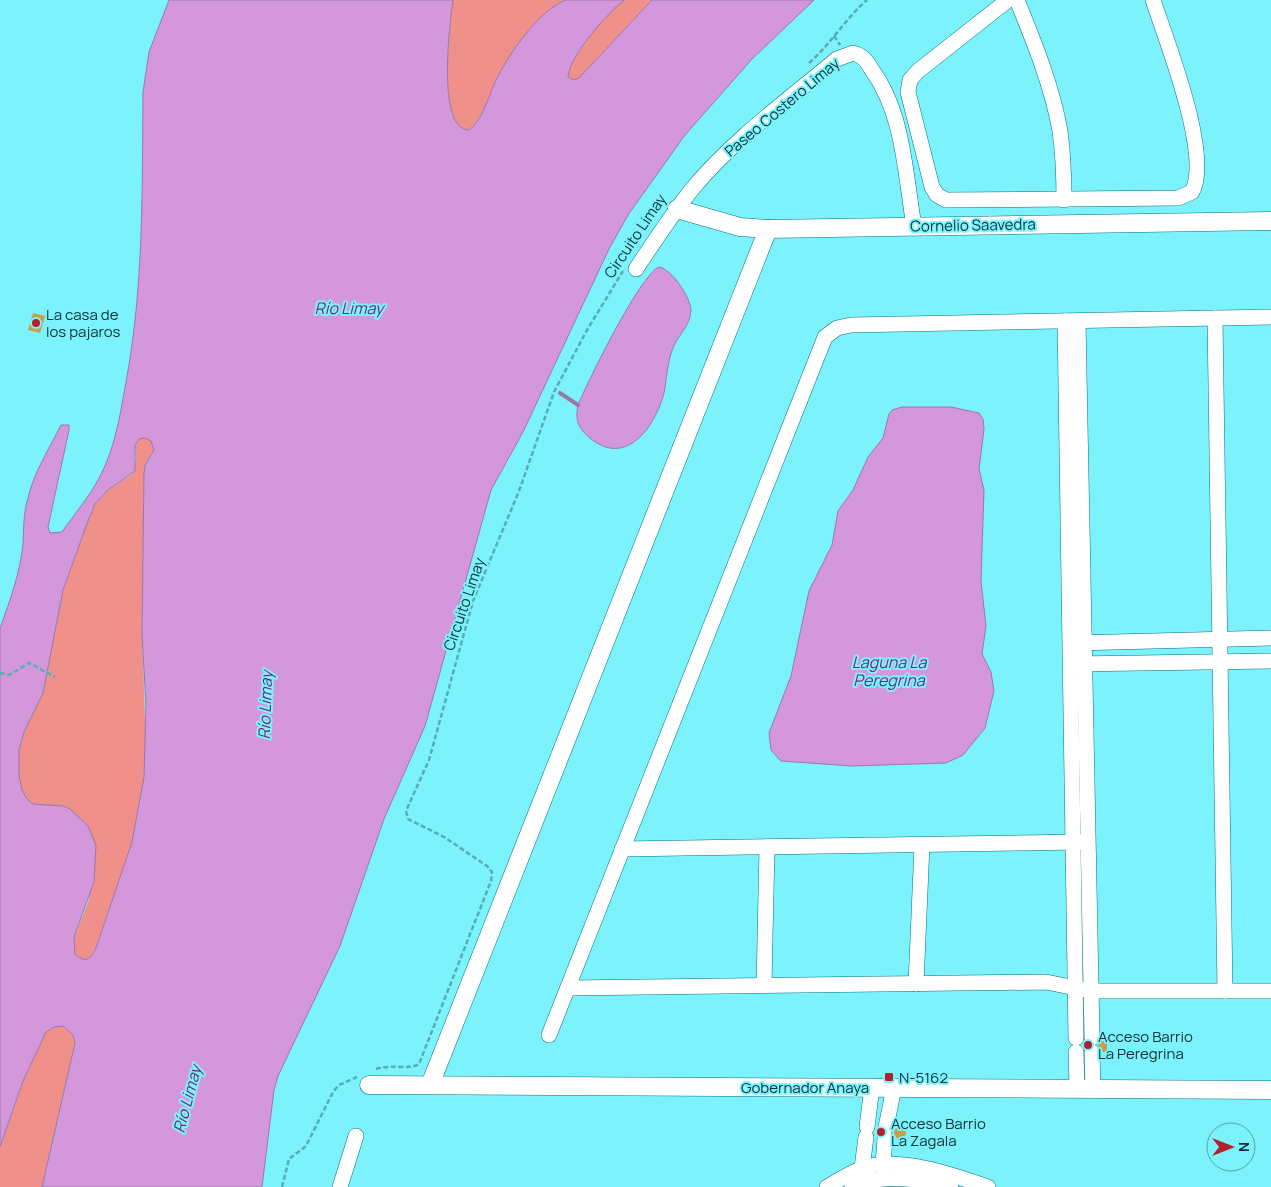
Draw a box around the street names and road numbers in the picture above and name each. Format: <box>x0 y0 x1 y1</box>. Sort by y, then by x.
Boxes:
street label: Paseo Costero Limay <box>720 53 844 161</box>
street label: Circuito Limay <box>599 190 671 282</box>
street label: Cornelio Saavedra <box>910 213 1036 237</box>
street label: Circuito Limay <box>438 554 490 653</box>
street label: Gobernador Anaya <box>741 1077 869 1098</box>

